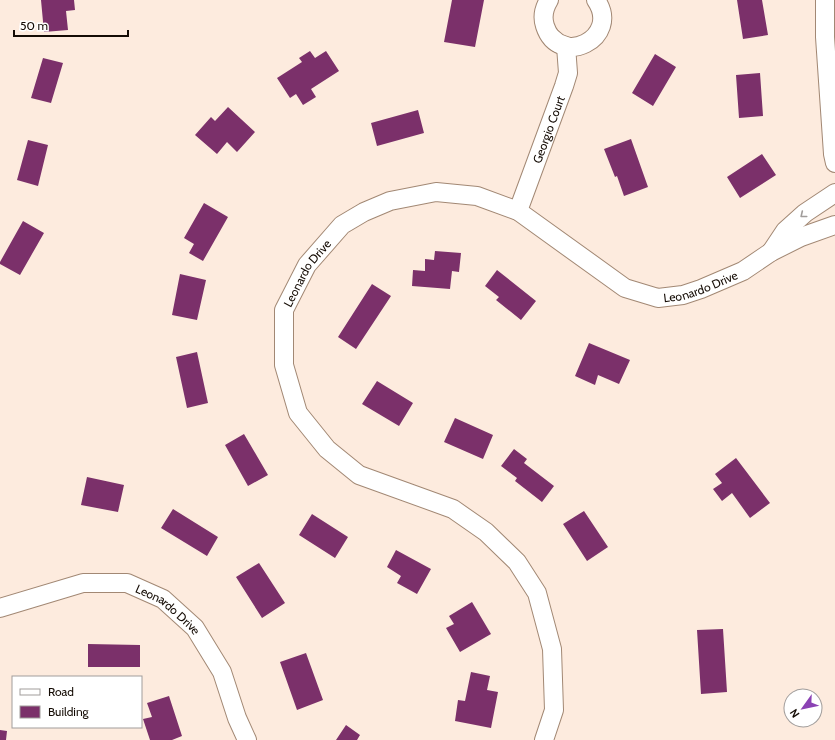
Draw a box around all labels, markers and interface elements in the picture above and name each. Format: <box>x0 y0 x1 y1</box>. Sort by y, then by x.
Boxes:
scale bar <box>14 12 128 38</box>
text: 50 m <box>20 18 48 33</box>
street label: Georgio Court <box>529 94 567 165</box>
one-way arrow <box>800 211 808 218</box>
street label: Leonardo Drive <box>280 236 334 309</box>
street label: Leonardo Drive <box>662 267 740 305</box>
street label: Leonardo Drive <box>134 580 204 637</box>
legend <box>12 676 142 728</box>
text: Road <box>48 684 74 699</box>
north arrow <box>783 688 823 728</box>
text: Building <box>48 704 90 719</box>
text: N <box>787 706 803 721</box>

